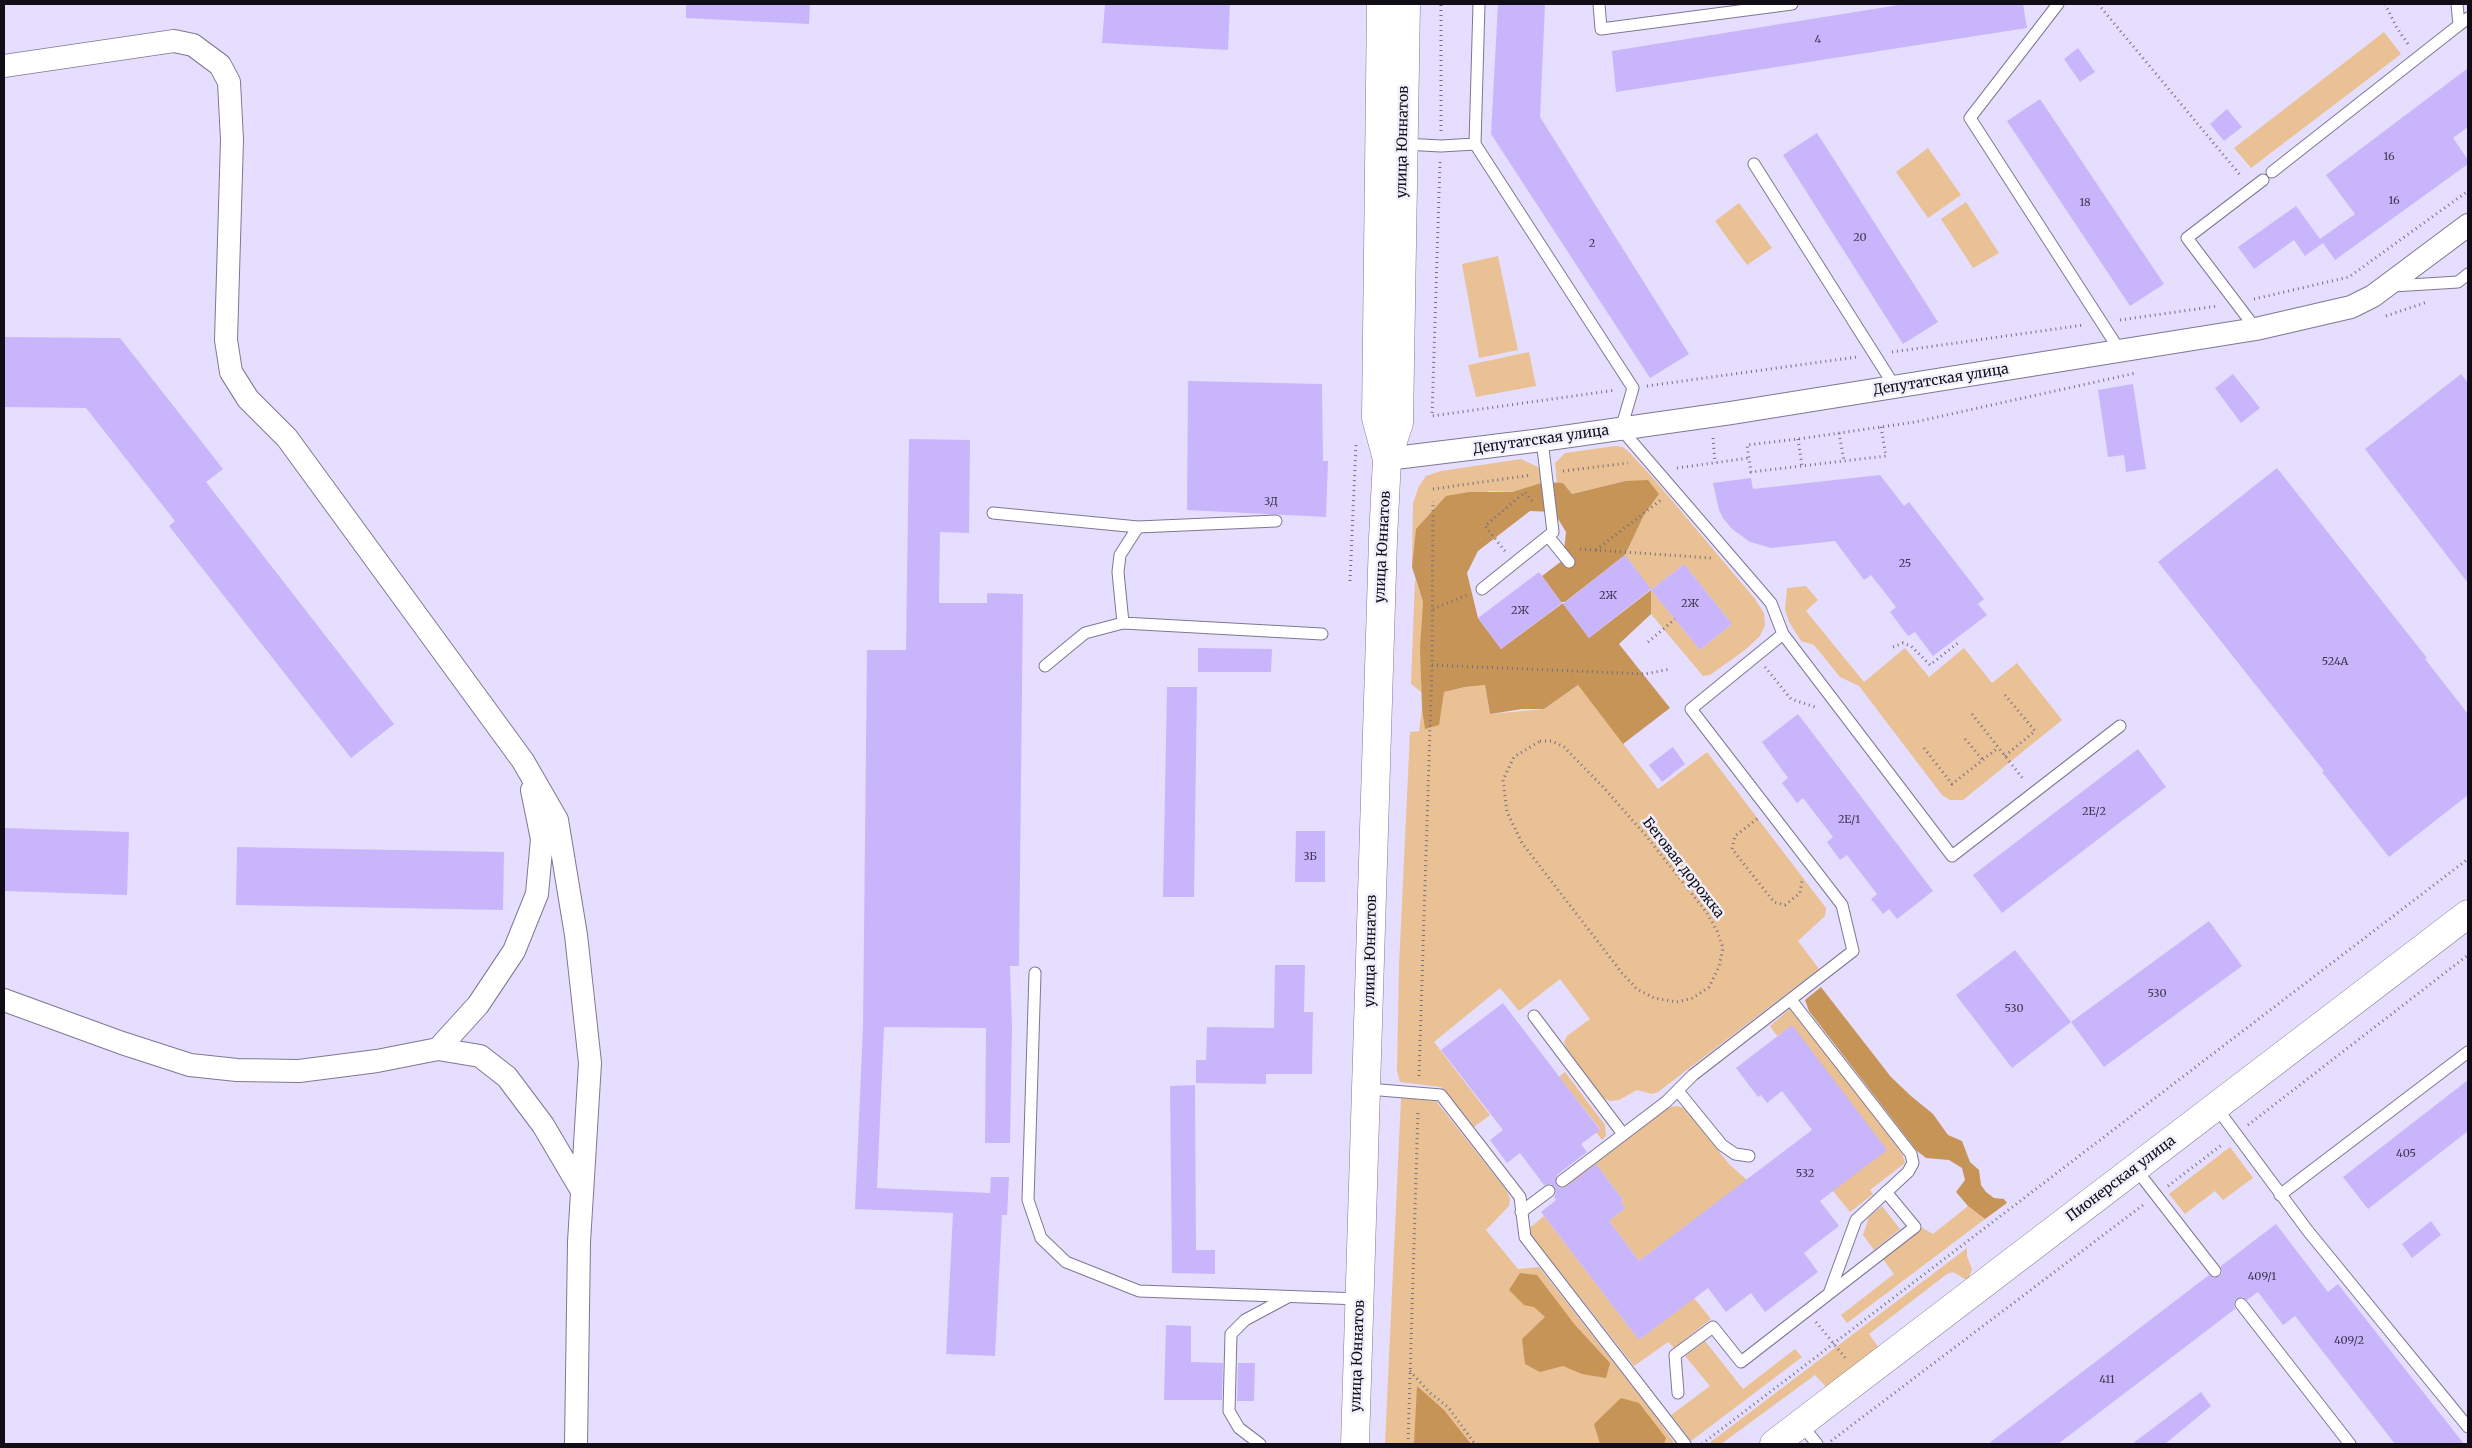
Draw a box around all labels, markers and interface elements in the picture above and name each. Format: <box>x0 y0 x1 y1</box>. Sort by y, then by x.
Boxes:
house number: 4 <box>1815 33 1821 47</box>
street label: улица Юннатов <box>1394 86 1412 198</box>
house number: 16 <box>2383 150 2395 164</box>
house number: 16 <box>2388 194 2400 208</box>
house number: 18 <box>2079 196 2091 210</box>
house number: 20 <box>1853 231 1867 245</box>
house number: 2 <box>1589 237 1595 251</box>
street label: Депутатская улица <box>1872 361 2010 399</box>
street label: Депутатская улица <box>1472 422 1610 458</box>
street label: улица Юннатов <box>1372 490 1394 604</box>
house number: 3Д <box>1264 495 1278 509</box>
house number: 25 <box>1899 557 1911 571</box>
house number: 2Ж <box>1599 589 1617 603</box>
house number: 2Ж <box>1681 597 1699 611</box>
house number: 2Ж <box>1511 604 1529 618</box>
house number: 524А <box>2322 655 2348 669</box>
house number: 2Е/2 <box>2082 805 2106 819</box>
house number: 2Е/1 <box>1838 813 1860 827</box>
street label: Беговая дорожка <box>1639 814 1727 922</box>
house number: 3Б <box>1303 850 1317 864</box>
street label: улица Юннатов <box>1362 895 1380 1007</box>
house number: 530 <box>2147 987 2167 1001</box>
house number: 530 <box>2004 1002 2024 1016</box>
street label: Пионерская улица <box>2063 1132 2179 1226</box>
house number: 405 <box>2396 1147 2416 1161</box>
house number: 532 <box>1796 1167 1814 1181</box>
house number: 409/1 <box>2248 1270 2276 1284</box>
street label: улица Юннатов <box>1348 1300 1368 1412</box>
house number: 409/2 <box>2334 1334 2364 1348</box>
house number: 411 <box>2099 1373 2115 1387</box>

